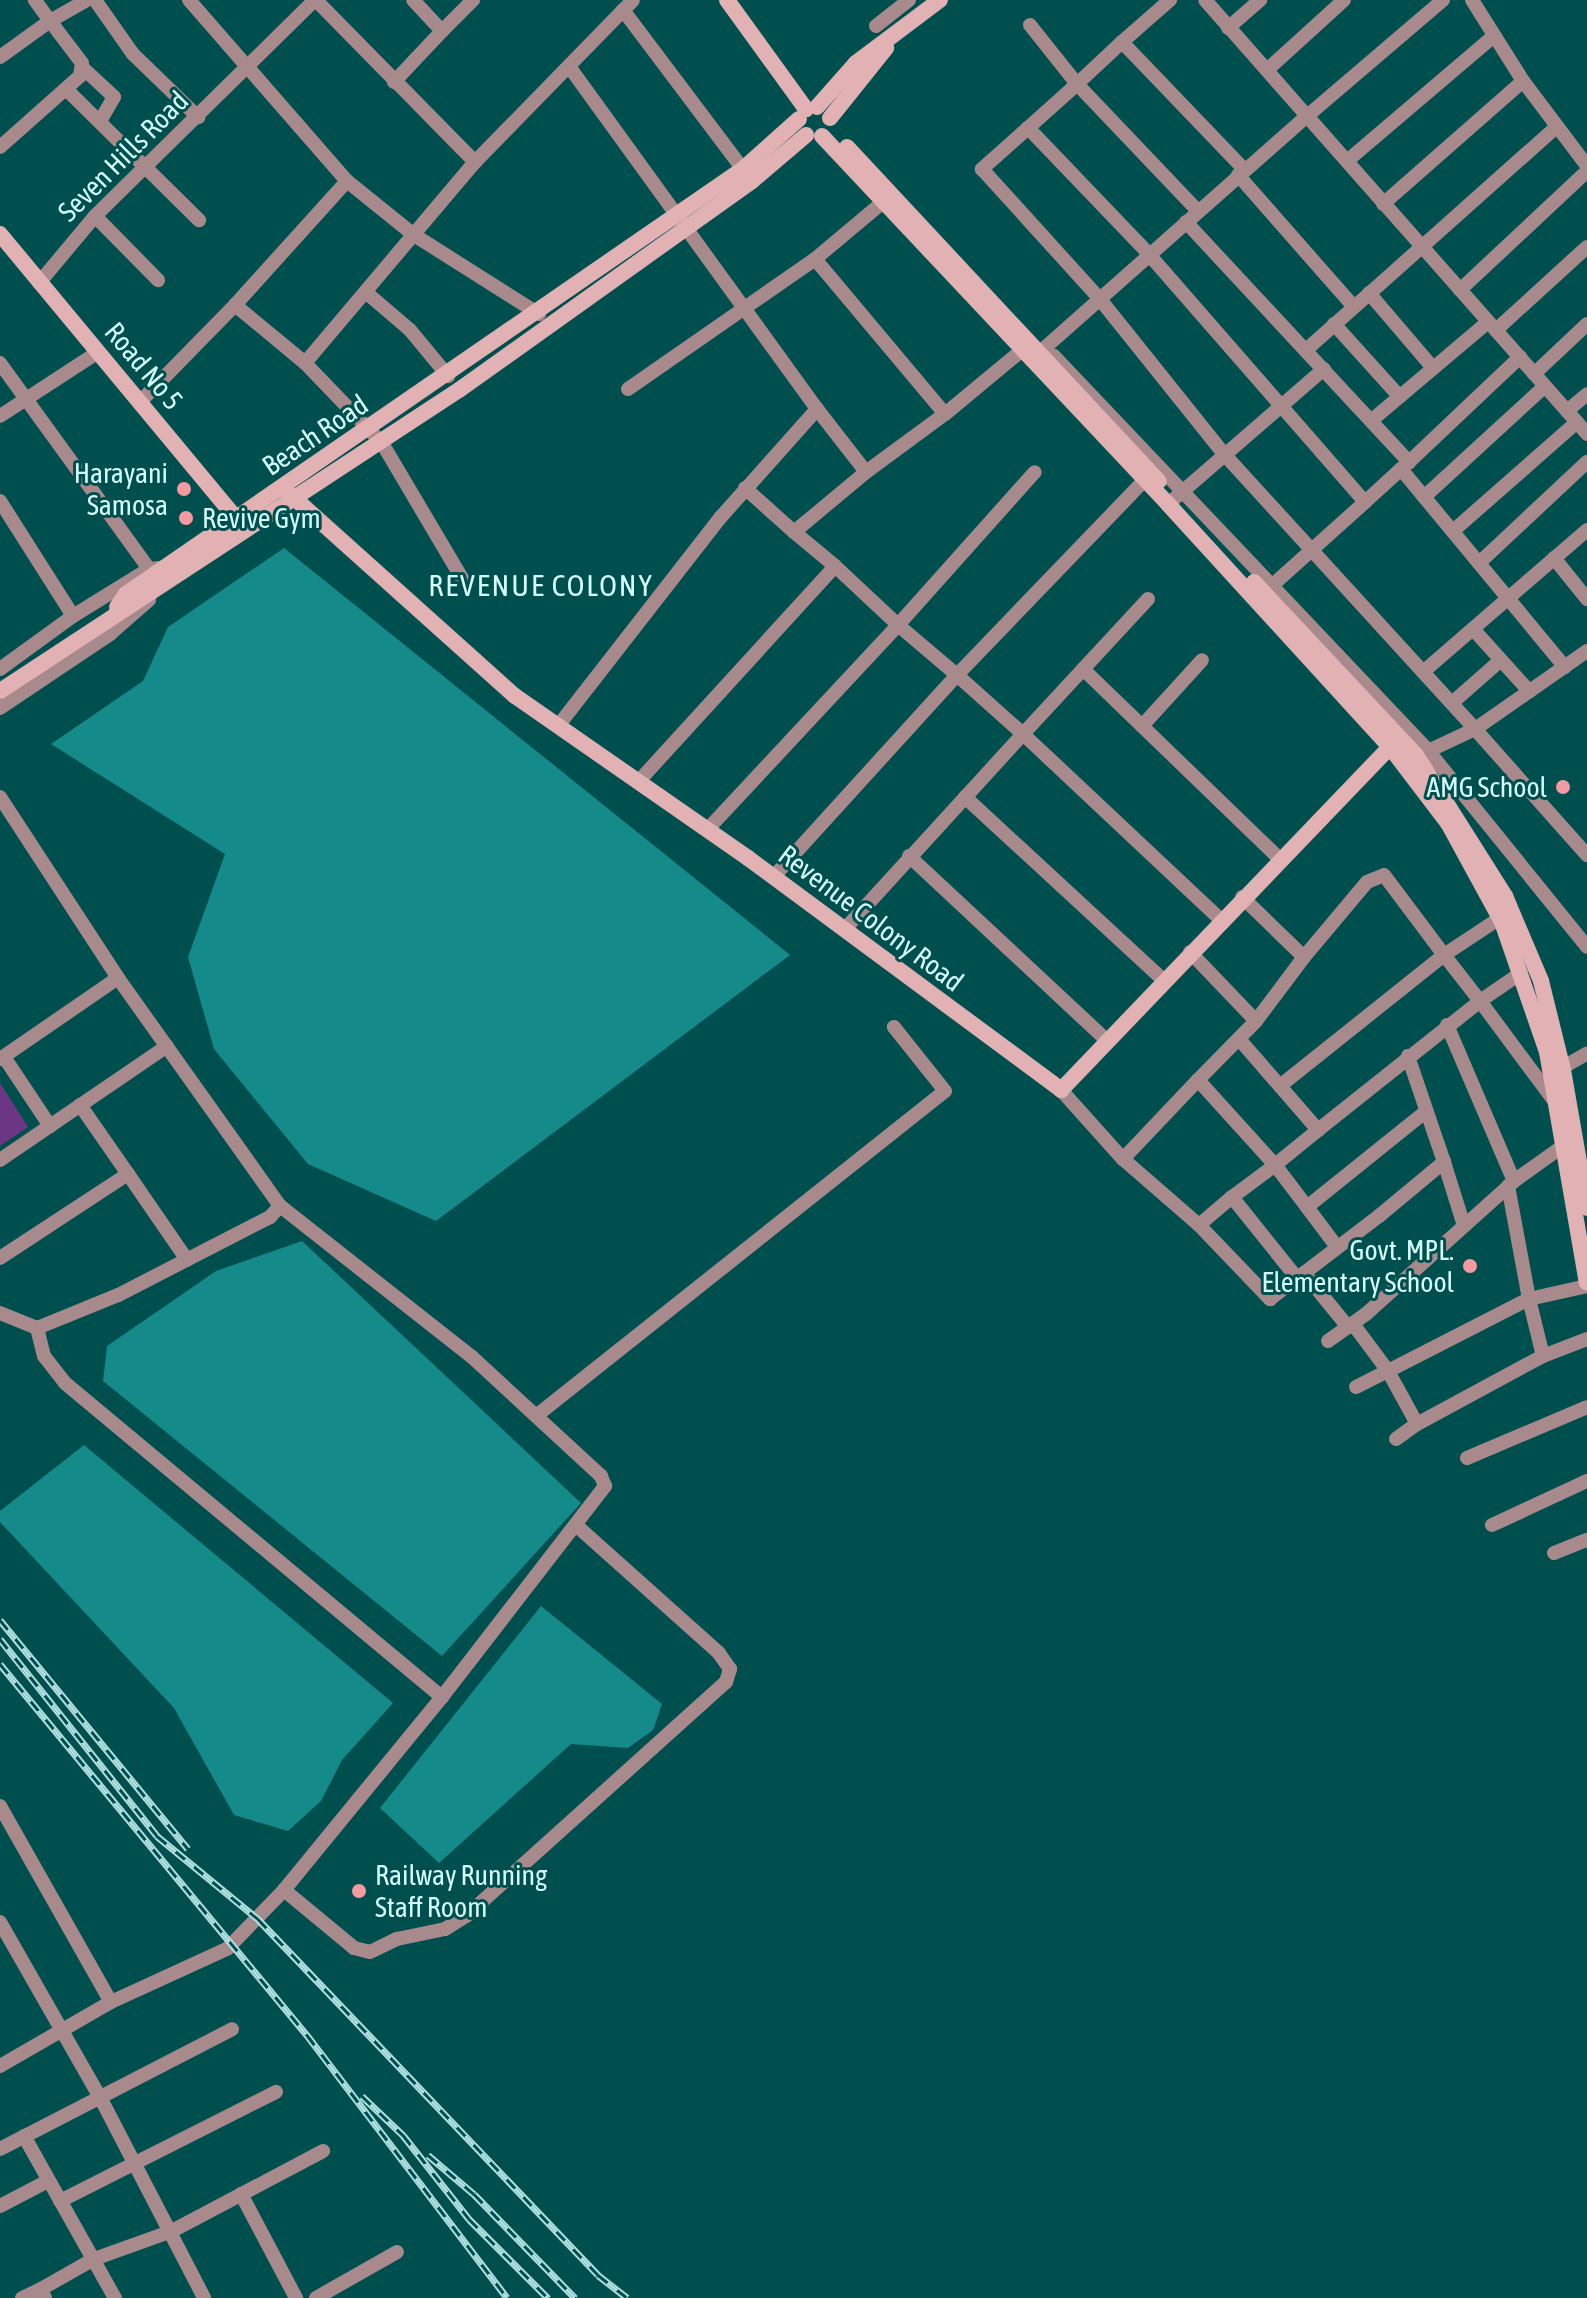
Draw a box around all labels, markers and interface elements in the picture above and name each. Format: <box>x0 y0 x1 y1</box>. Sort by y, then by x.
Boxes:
street label: Seven Hills Road <box>51 84 195 228</box>
street label: Road No 5 <box>98 315 190 417</box>
street label: Beach Road <box>256 387 374 483</box>
place label: Harayani Samosa <box>74 456 168 522</box>
marker: Harayani Samosa <box>175 480 193 498</box>
place label: Revive Gym <box>202 501 321 535</box>
marker: Revive Gym <box>177 509 195 527</box>
district label: REVENUE COLONY <box>428 567 654 603</box>
place label: AMG School <box>1426 770 1547 804</box>
marker: AMG School <box>1554 778 1572 796</box>
street label: Revenue Colony Road <box>772 838 970 998</box>
place label: Govt. MPL. Elementary School <box>1262 1233 1454 1299</box>
marker: Govt. MPL. Elementary School <box>1461 1257 1479 1275</box>
place label: Railway Running Staff Room <box>375 1858 547 1924</box>
marker: Railway Running Staff Room <box>350 1882 368 1900</box>

